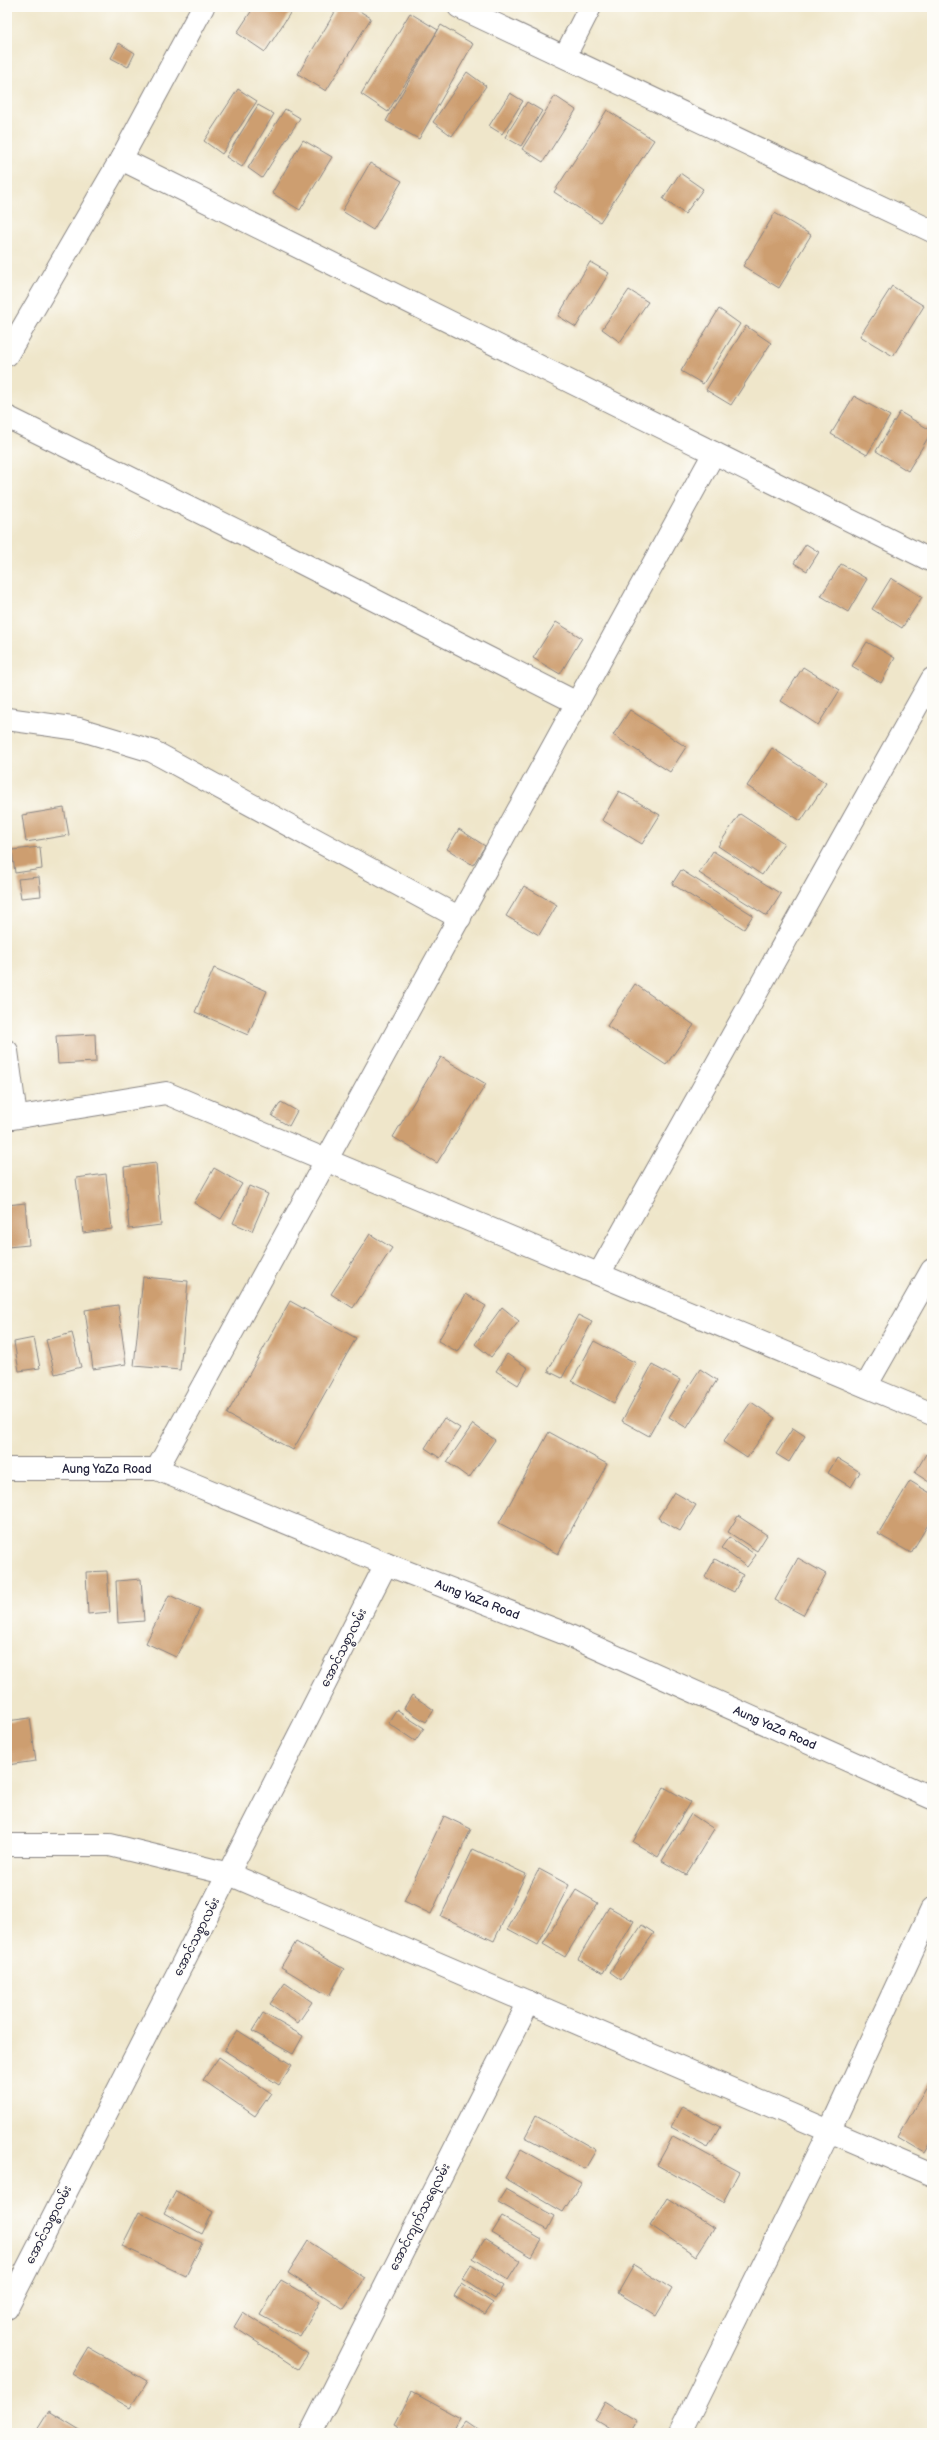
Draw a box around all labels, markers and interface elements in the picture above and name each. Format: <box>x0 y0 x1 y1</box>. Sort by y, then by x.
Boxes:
street label: Aung YaZa Road <box>62 1462 152 1477</box>
street label: Aung YaZa Road <box>433 1576 522 1623</box>
street label: အောင်သစ္စာလမ်း <box>316 1605 372 1691</box>
street label: Aung YaZa Road <box>731 1703 819 1753</box>
street label: အောင်သစ္စာလမ်း <box>169 1894 225 1980</box>
street label: အောင်ကျက်သရေလမ်း <box>385 2160 455 2274</box>
street label: အောင်သစ္စာလမ်း <box>21 2182 77 2268</box>

